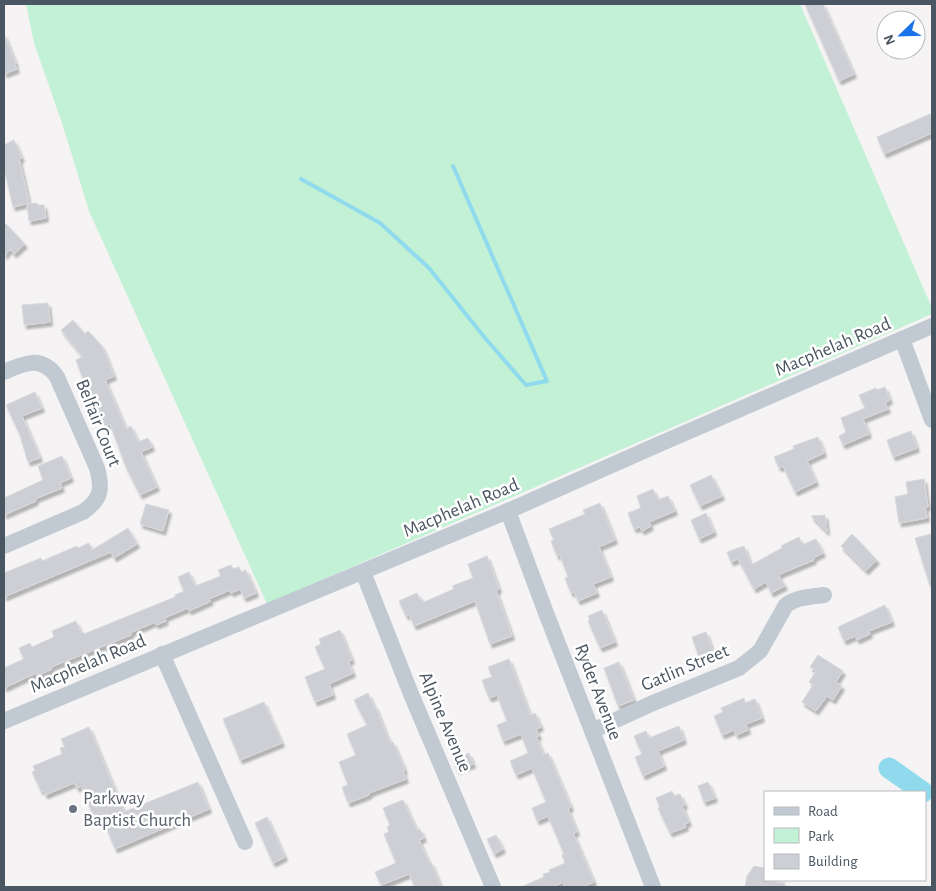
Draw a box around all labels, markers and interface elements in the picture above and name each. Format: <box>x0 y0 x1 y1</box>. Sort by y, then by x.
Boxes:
north arrow <box>876 10 926 60</box>
text: N <box>882 32 898 47</box>
street label: Macphelah Road <box>772 314 894 380</box>
street label: Belfair Court <box>72 377 124 469</box>
street label: Macphelah Road <box>400 475 522 541</box>
street label: Macphelah Road <box>27 631 149 697</box>
street label: Ryder Avenue <box>571 641 625 743</box>
street label: Gatlin Street <box>638 641 732 695</box>
street label: Alpine Avenue <box>415 669 475 775</box>
place label: Parkway Baptist Church <box>83 789 191 830</box>
legend <box>764 791 926 881</box>
marker: Parkway Baptist Church <box>67 803 79 815</box>
text: Road <box>808 804 838 819</box>
text: Park <box>808 829 834 844</box>
text: Building <box>808 854 858 869</box>

